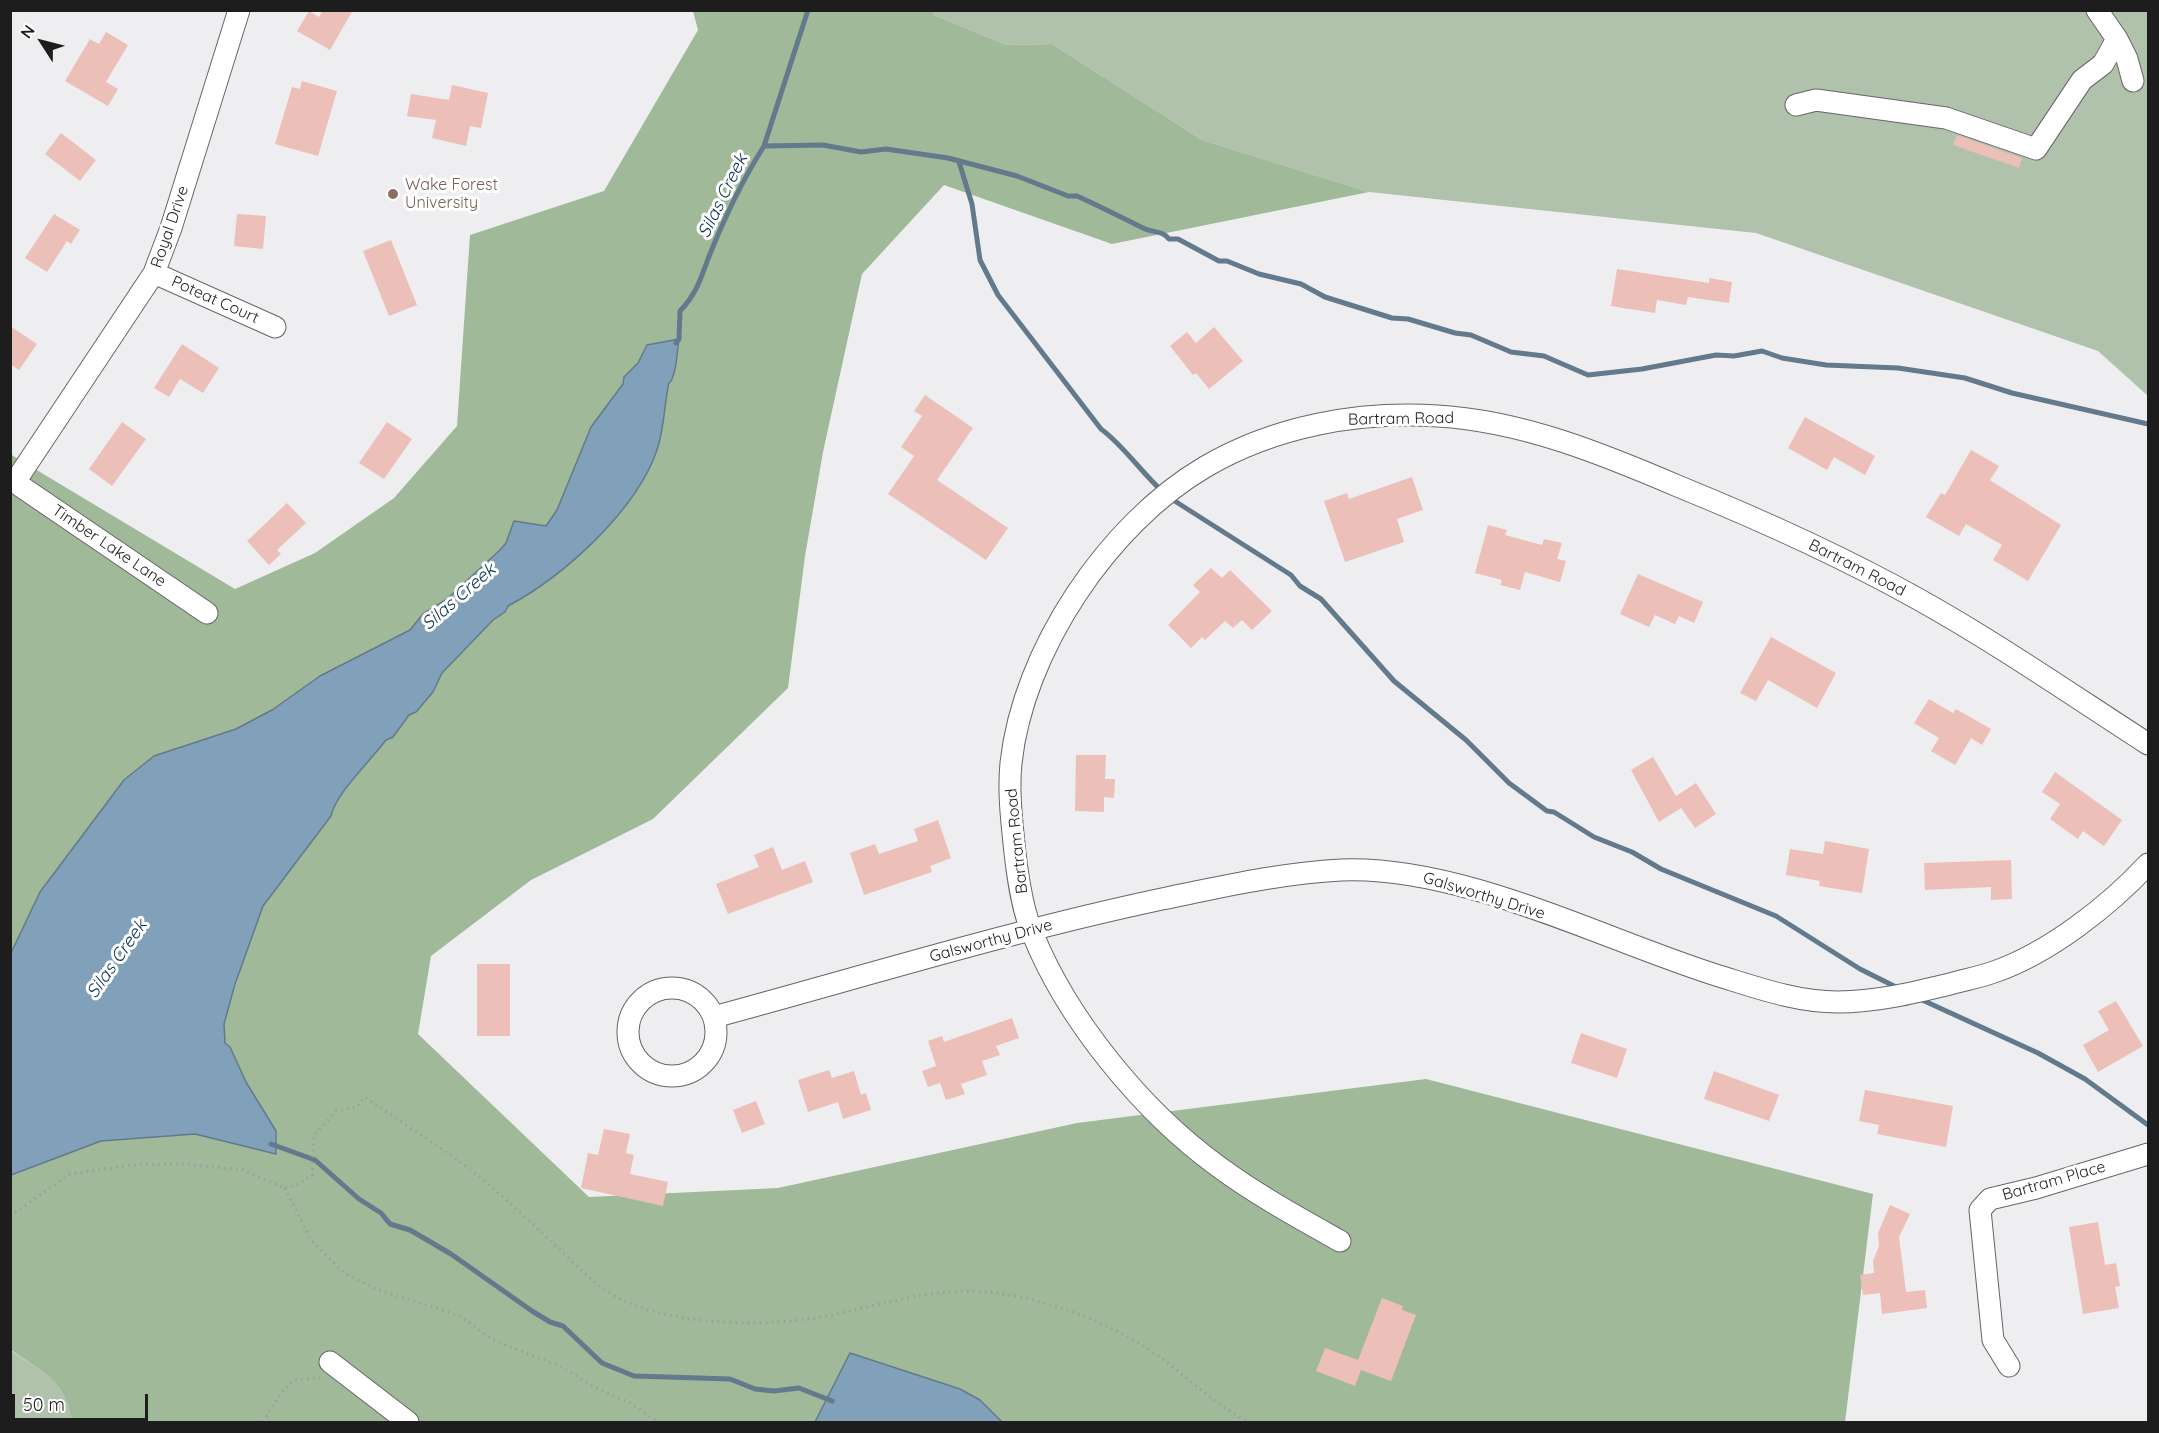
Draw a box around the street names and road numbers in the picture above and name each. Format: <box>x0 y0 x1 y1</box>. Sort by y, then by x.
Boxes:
street label: Royal Drive <box>147 183 193 271</box>
street label: Poteat Court <box>168 272 262 328</box>
street label: Bartram Road <box>1348 408 1454 430</box>
street label: Timber Lake Lane <box>48 501 170 591</box>
street label: Bartram Road <box>1805 535 1909 601</box>
street label: Bartram Road <box>1002 787 1032 895</box>
street label: Galsworthy Drive <box>1421 868 1547 924</box>
street label: Galsworthy Drive <box>927 915 1055 967</box>
street label: Bartram Place <box>2000 1157 2108 1205</box>

